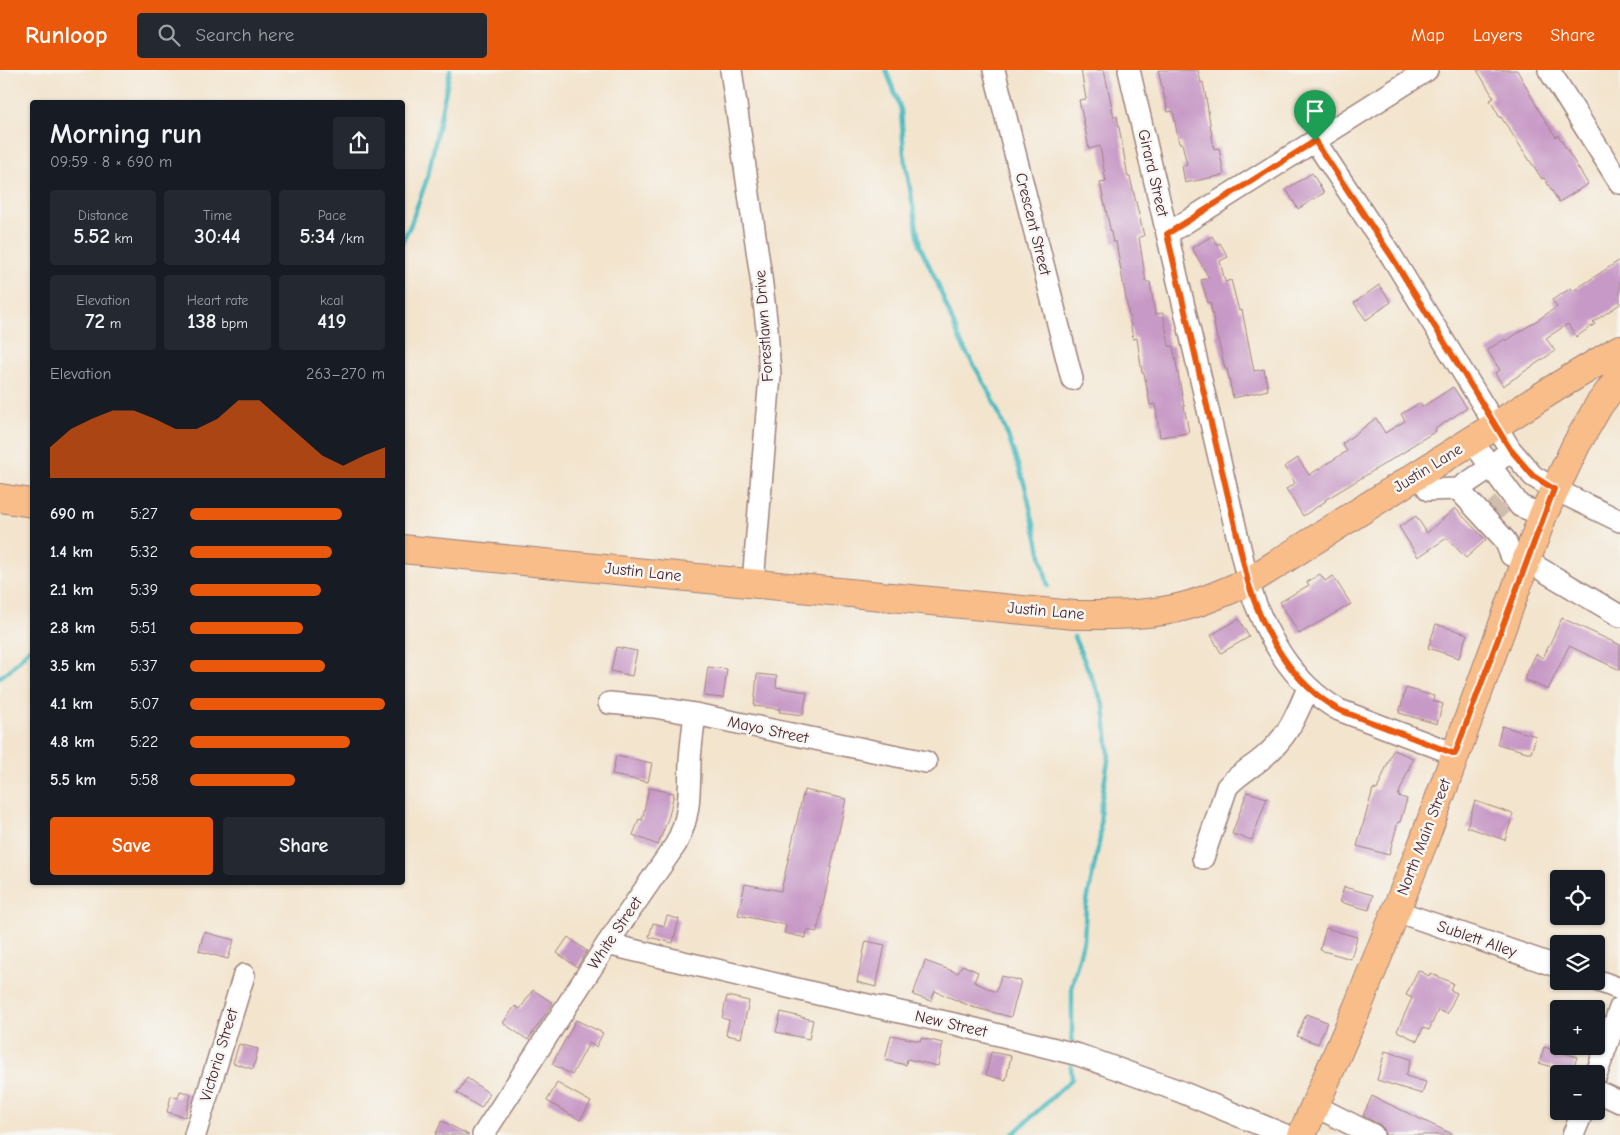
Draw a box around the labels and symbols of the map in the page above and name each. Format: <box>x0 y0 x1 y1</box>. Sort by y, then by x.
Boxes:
pin <box>1294 90 1336 141</box>
street label: Girard Street <box>1134 128 1172 219</box>
street label: Crescent Street <box>1012 171 1055 278</box>
street label: Forestlawn Drive <box>751 269 777 383</box>
street label: Justin Lane <box>1390 440 1466 496</box>
street label: Justin Lane <box>604 559 682 585</box>
street label: Justin Lane <box>1007 599 1085 623</box>
street label: Mayo Street <box>726 713 811 747</box>
street label: North Main Street <box>1393 776 1455 898</box>
street label: White Street <box>584 893 646 973</box>
street label: Sublett Alley <box>1435 917 1520 961</box>
street label: Victoria Street <box>196 1006 242 1104</box>
street label: New Street <box>913 1007 989 1041</box>

